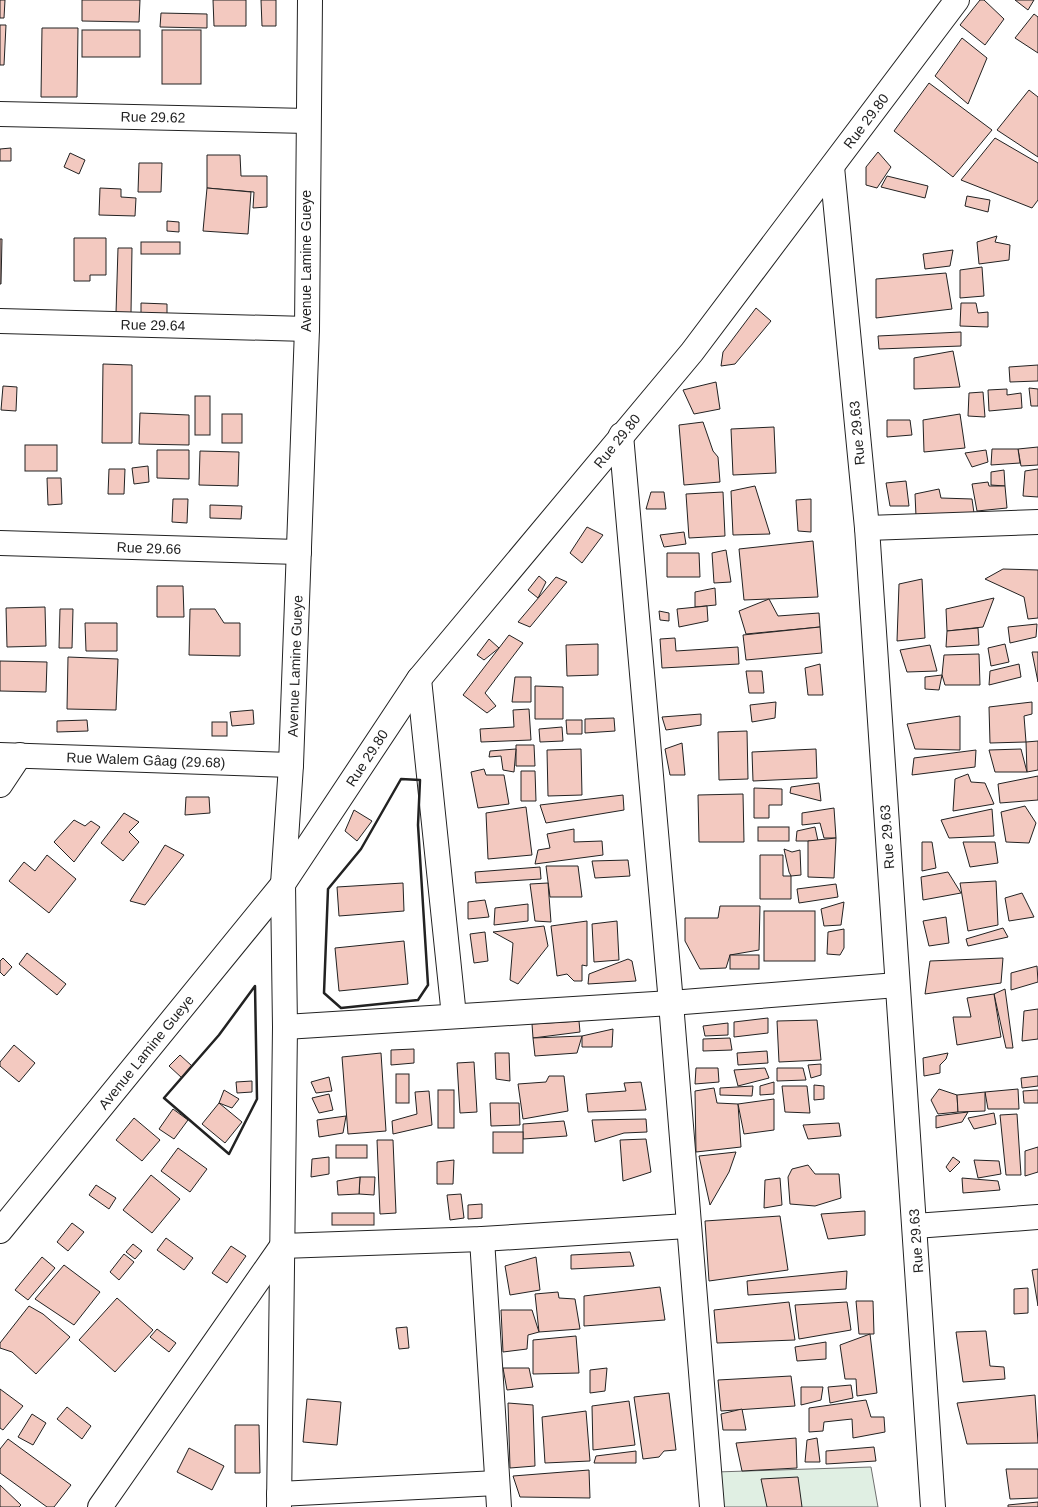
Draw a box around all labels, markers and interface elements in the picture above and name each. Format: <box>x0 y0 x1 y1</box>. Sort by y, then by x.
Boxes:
street label: Rue 29.80 <box>840 90 892 152</box>
street label: Rue 29.62 <box>121 108 186 126</box>
street label: Avenue Lamine Gueye <box>298 190 314 332</box>
street label: Rue 29.64 <box>121 316 186 334</box>
street label: Rue 29.63 <box>846 400 868 466</box>
street label: Rue 29.80 <box>590 411 644 471</box>
street label: Rue 29.66 <box>116 539 182 557</box>
street label: Avenue Lamine Gueye <box>285 594 305 737</box>
street label: Rue 29.80 <box>343 726 391 789</box>
street label: Rue Walem Gâag (29.68) <box>66 749 226 771</box>
street label: Rue 29.63 <box>877 804 897 870</box>
street label: Avenue Lamine Gueye <box>95 992 197 1112</box>
street label: Rue 29.63 <box>906 1208 926 1274</box>

